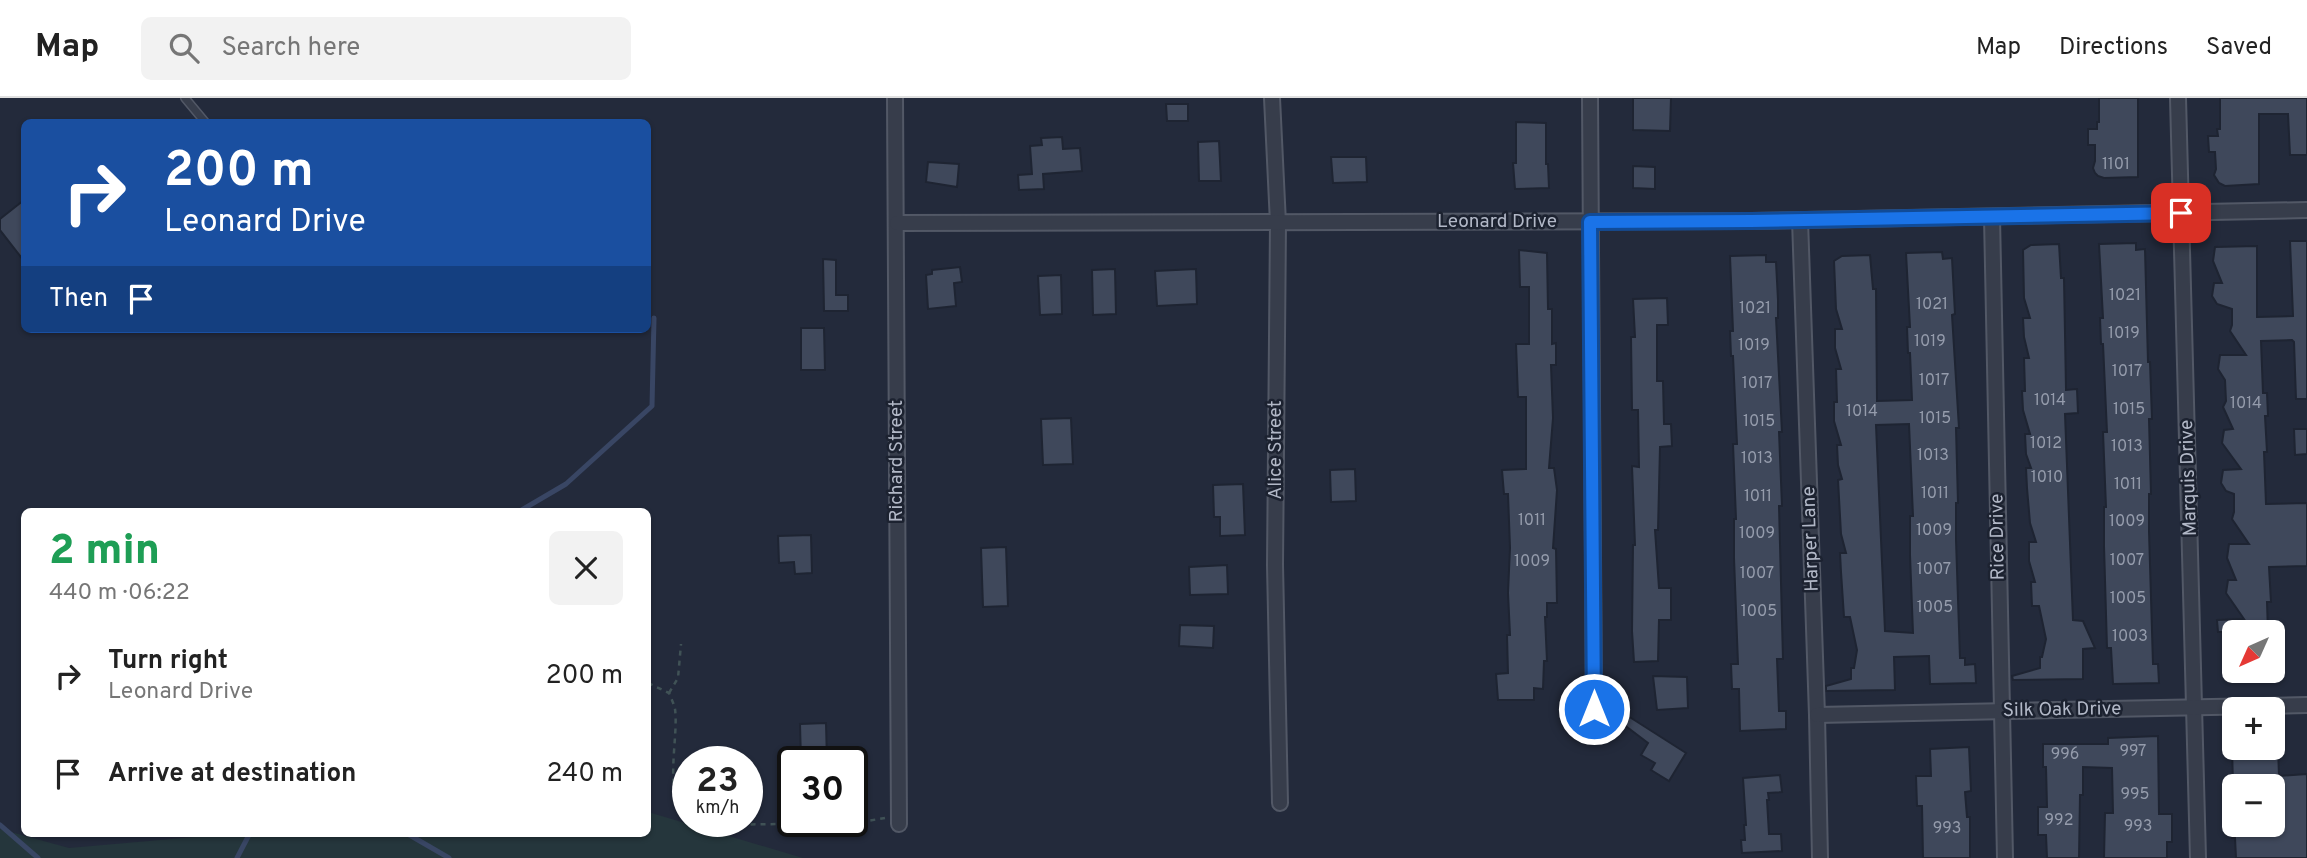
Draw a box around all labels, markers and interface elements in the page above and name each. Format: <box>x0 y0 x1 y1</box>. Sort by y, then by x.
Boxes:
search box <box>141 17 631 80</box>
text: Map <box>35 27 99 69</box>
icon: search <box>165 29 203 67</box>
text: Search here <box>221 32 360 65</box>
text: Map <box>1976 33 2021 63</box>
text: Directions <box>2059 33 2168 63</box>
text: Saved <box>2206 33 2272 63</box>
text: 200 m <box>164 142 314 204</box>
icon: right <box>49 147 140 238</box>
house number: 1101 <box>2102 155 2130 175</box>
pin <box>2151 183 2211 243</box>
icon: arrive <box>2162 194 2200 232</box>
text: Leonard Drive <box>164 203 366 243</box>
street label: Leonard Drive <box>1437 210 1557 234</box>
icon: arrive <box>122 280 160 318</box>
text: Then <box>49 283 108 316</box>
house number: 1021 <box>2109 286 2141 306</box>
house number: 1021 <box>1916 295 1948 315</box>
house number: 1021 <box>1739 299 1771 319</box>
house number: 1019 <box>2108 324 2140 344</box>
house number: 1019 <box>1914 332 1946 352</box>
house number: 1019 <box>1738 336 1770 356</box>
house number: 1017 <box>2112 362 2142 382</box>
house number: 1017 <box>1919 371 1949 391</box>
house number: 1017 <box>1742 374 1772 394</box>
house number: 1014 <box>2034 391 2066 411</box>
house number: 1014 <box>2230 394 2262 414</box>
street label: Richard Street <box>885 400 909 522</box>
street label: Alice Street <box>1264 400 1288 500</box>
house number: 1015 <box>2113 400 2145 420</box>
house number: 1014 <box>1846 402 1878 422</box>
house number: 1015 <box>1919 409 1951 429</box>
house number: 1015 <box>1743 412 1775 432</box>
street label: Marquis Drive <box>2175 419 2203 537</box>
house number: 1012 <box>2030 434 2062 454</box>
house number: 1013 <box>2111 437 2143 457</box>
house number: 1013 <box>1917 446 1949 466</box>
house number: 1013 <box>1741 449 1773 469</box>
house number: 1010 <box>2031 468 2063 488</box>
house number: 1011 <box>2114 475 2142 495</box>
house number: 1011 <box>1921 484 1949 504</box>
street label: Harper Lane <box>1797 486 1825 592</box>
house number: 1011 <box>1744 487 1772 507</box>
street label: Rice Drive <box>1985 493 2011 581</box>
house number: 1011 <box>1518 511 1546 531</box>
house number: 1009 <box>2109 512 2145 532</box>
house number: 1009 <box>1916 521 1952 541</box>
house number: 1009 <box>1739 524 1775 544</box>
text: 2 min <box>49 526 160 579</box>
button: close <box>549 531 623 605</box>
house number: 1007 <box>2110 551 2144 571</box>
house number: 1009 <box>1514 552 1550 572</box>
house number: 1007 <box>1917 560 1951 580</box>
house number: 1007 <box>1740 564 1774 584</box>
text: 440 m · 06:22 <box>49 579 190 608</box>
house number: 1005 <box>2110 589 2146 609</box>
house number: 1005 <box>1917 598 1953 618</box>
house number: 1005 <box>1741 602 1777 622</box>
north arrow <box>2222 620 2286 682</box>
map controls <box>2222 620 2285 837</box>
house number: 1003 <box>2112 627 2148 647</box>
text: Turn right <box>108 645 228 678</box>
icon: right <box>49 657 87 695</box>
text: 200 m <box>546 660 623 693</box>
position arrow <box>1557 672 1631 746</box>
text: Leonard Drive <box>108 678 253 707</box>
street label: Silk Oak Drive <box>2002 697 2122 723</box>
button: + <box>2222 697 2285 760</box>
house number: 997 <box>2120 742 2146 762</box>
house number: 996 <box>2051 745 2079 765</box>
speed limit sign: 30 <box>777 746 868 837</box>
icon: arrive <box>49 755 87 793</box>
text: Arrive at destination <box>108 758 356 791</box>
text: 240 m <box>546 758 623 791</box>
text: 23 <box>696 760 739 804</box>
button: − <box>2222 774 2285 837</box>
house number: 995 <box>2120 785 2150 805</box>
text: km/h <box>696 797 739 820</box>
house number: 992 <box>2045 811 2073 831</box>
house number: 993 <box>2124 817 2152 837</box>
house number: 993 <box>1933 819 1961 839</box>

